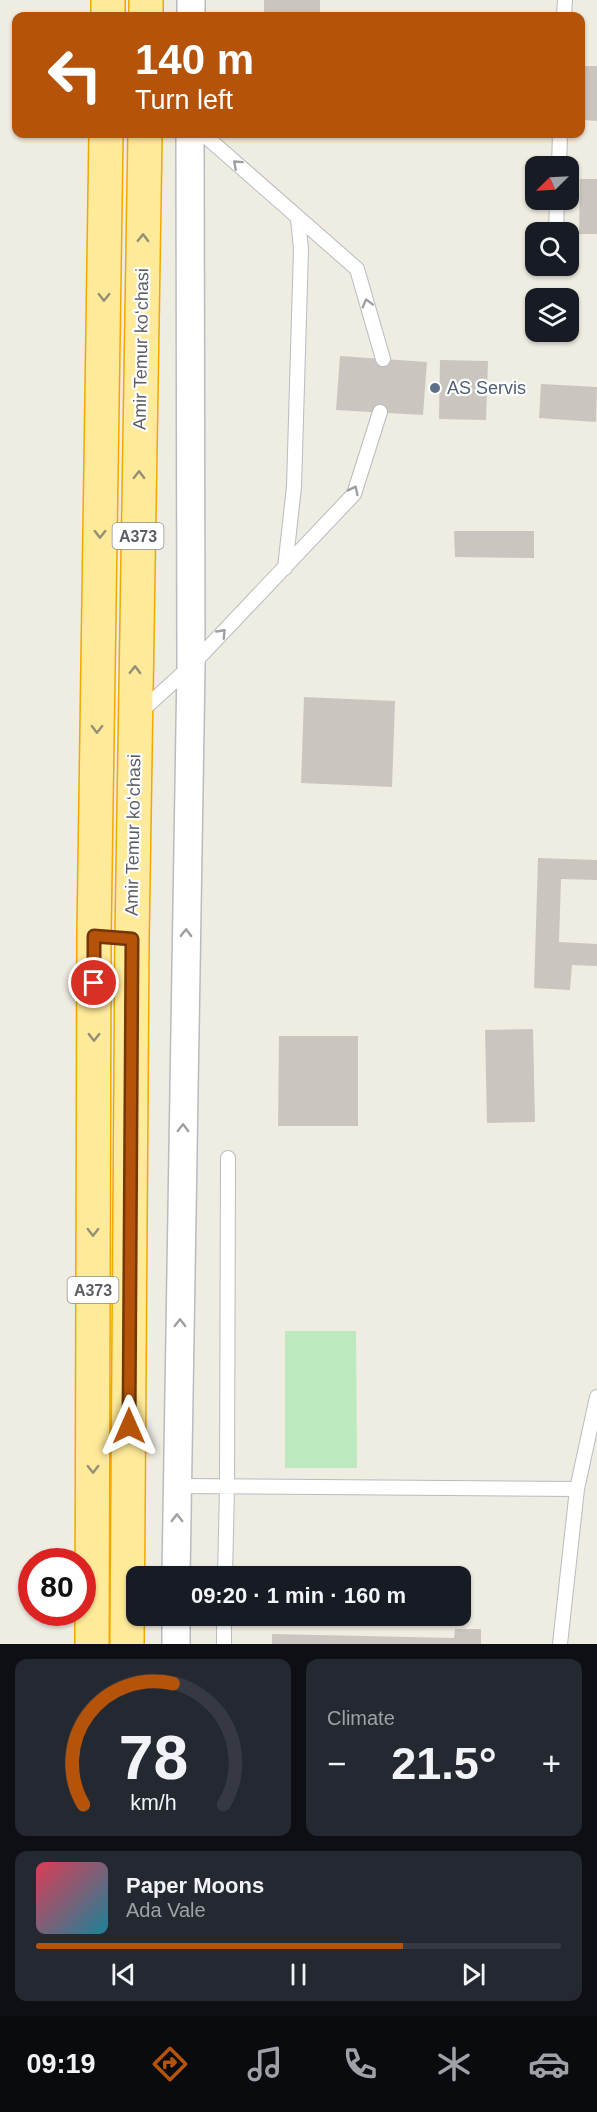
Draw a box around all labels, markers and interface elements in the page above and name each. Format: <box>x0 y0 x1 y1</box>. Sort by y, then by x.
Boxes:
icon: left <box>36 36 114 114</box>
text: 140 m <box>135 36 254 83</box>
text: Turn left <box>135 85 233 115</box>
north arrow <box>525 156 579 210</box>
map controls <box>525 156 579 342</box>
one-way arrow <box>233 160 244 171</box>
button: search <box>525 222 579 276</box>
one-way arrow <box>137 234 149 243</box>
street label: Amir Temur koʻchasi <box>130 268 152 430</box>
button: layers <box>525 288 579 342</box>
one-way arrow <box>98 292 110 301</box>
one-way arrow <box>362 298 374 309</box>
place label: AS Servis <box>447 378 526 398</box>
marker: AS Servis <box>428 381 442 395</box>
one-way arrow <box>133 471 145 480</box>
one-way arrow <box>346 485 358 496</box>
road number: A373 <box>112 523 164 549</box>
one-way arrow <box>94 529 106 538</box>
one-way arrow <box>215 630 226 641</box>
one-way arrow <box>129 666 142 675</box>
one-way arrow <box>91 724 103 733</box>
street label: Amir Temur koʻchasi <box>122 754 144 916</box>
one-way arrow <box>180 929 192 938</box>
pin <box>68 957 119 1008</box>
icon: arrive <box>77 966 110 999</box>
one-way arrow <box>88 1032 100 1041</box>
one-way arrow <box>177 1124 189 1133</box>
one-way arrow <box>87 1227 99 1236</box>
road number: A373 <box>68 1277 118 1303</box>
one-way arrow <box>174 1319 186 1328</box>
position arrow <box>97 1394 161 1458</box>
one-way arrow <box>87 1464 99 1473</box>
one-way arrow <box>171 1514 183 1523</box>
speed limit sign: 80 <box>18 1548 96 1626</box>
text: 09:20 · 1 min · 160 m <box>191 1583 406 1608</box>
text: Climate <box>327 1707 395 1729</box>
text: 78 <box>118 1723 188 1792</box>
text: 21.5° <box>391 1738 497 1789</box>
text: − <box>327 1745 346 1782</box>
text: + <box>542 1745 561 1782</box>
text: km/h <box>130 1791 176 1815</box>
text: Paper Moons <box>126 1873 264 1898</box>
text: Ada Vale <box>126 1899 206 1921</box>
icon: previous <box>107 1958 140 1991</box>
icon: pause <box>282 1958 315 1991</box>
icon: next <box>457 1958 490 1991</box>
icon: directions <box>149 2043 191 2085</box>
icon: music <box>244 2043 286 2085</box>
icon: phone <box>339 2043 381 2085</box>
icon: climate <box>433 2043 475 2085</box>
icon: car <box>528 2043 570 2085</box>
text: 09:19 <box>26 2049 96 2079</box>

